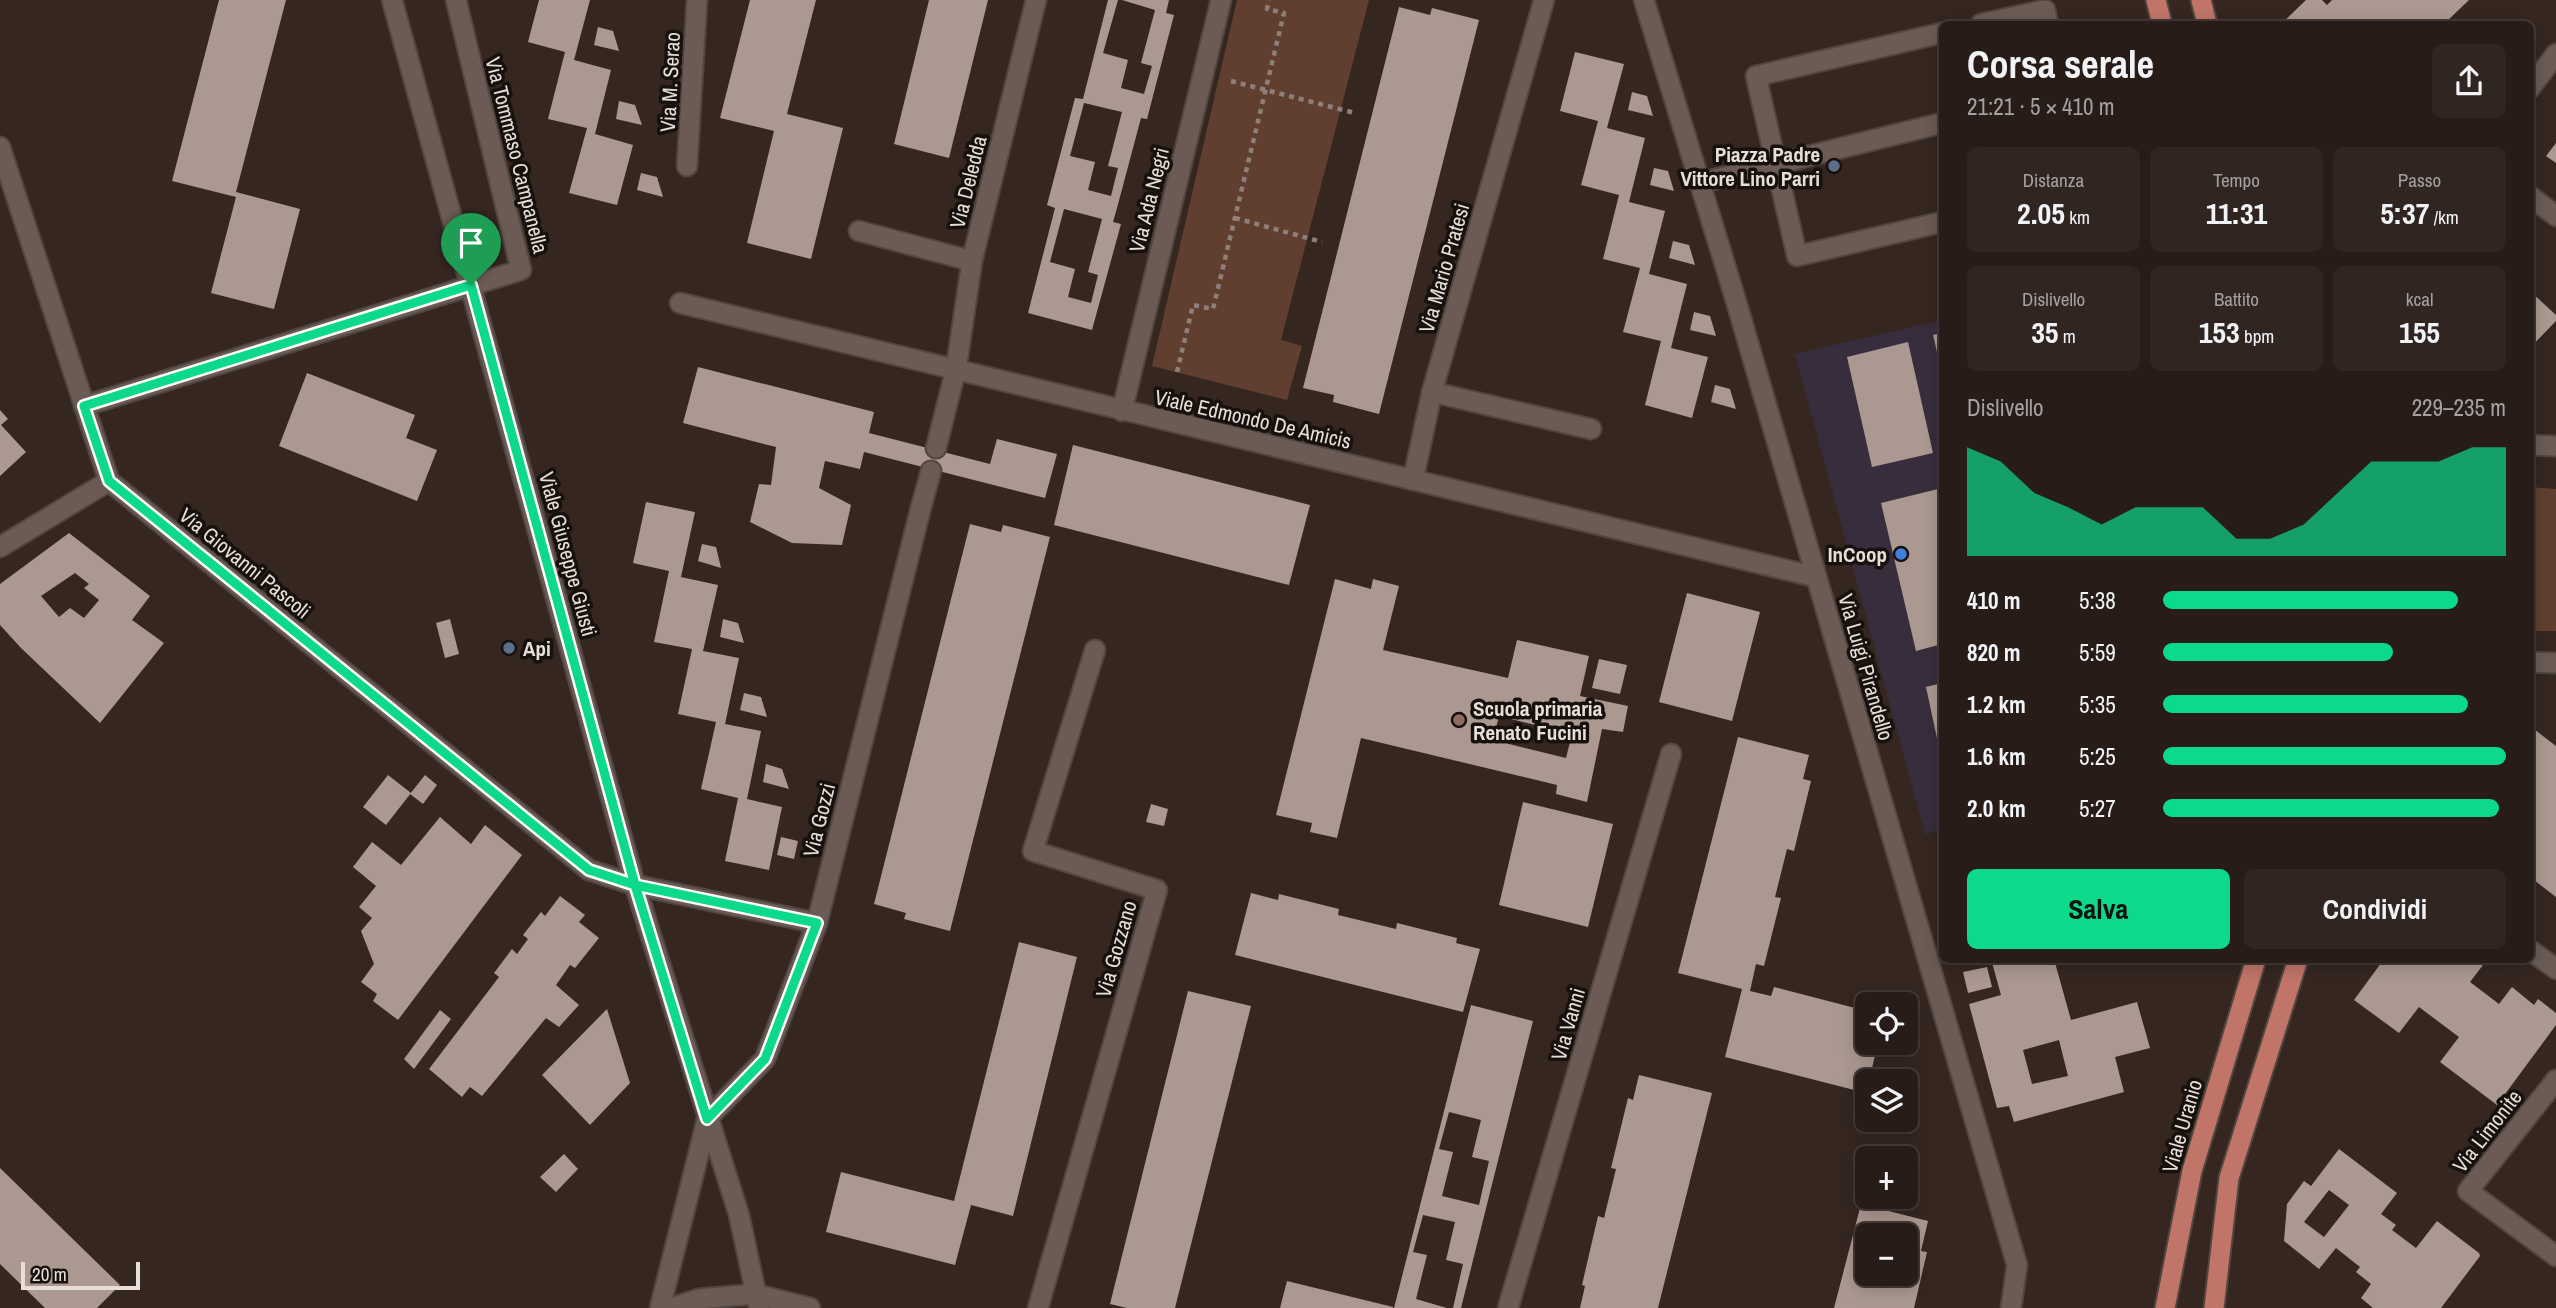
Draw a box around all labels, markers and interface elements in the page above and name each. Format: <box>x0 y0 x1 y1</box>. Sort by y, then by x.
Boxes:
street label: Via M. Serao <box>653 31 687 133</box>
text: Corsa serale <box>1967 39 2154 90</box>
button: share <box>2432 44 2506 118</box>
street label: Via Tommaso Campanella <box>479 54 556 257</box>
text: 21:21 · 5 × 410 m <box>1967 91 2114 122</box>
street label: Via Deledda <box>943 132 994 231</box>
place label: Piazza Padre Vittore Lino Parri <box>1681 140 1820 193</box>
street label: Via Ada Negri <box>1122 145 1176 255</box>
marker: Piazza Padre Vittore Lino Parri <box>1826 158 1842 174</box>
text: Distanza <box>2023 167 2084 193</box>
text: Tempo <box>2213 167 2260 193</box>
text: Passo <box>2398 167 2441 193</box>
text: 2.05 <box>2017 193 2065 233</box>
text: 11:31 <box>2206 193 2267 233</box>
text: 5:37 <box>2380 193 2429 233</box>
street label: Via Mario Pratesi <box>1412 200 1476 336</box>
text: km <box>2065 204 2090 230</box>
text: /km <box>2429 204 2459 230</box>
pin <box>441 213 501 285</box>
icon: arrive <box>452 224 490 262</box>
text: Dislivello <box>2022 286 2085 312</box>
text: Battito <box>2214 286 2259 312</box>
text: kcal <box>2406 286 2433 312</box>
text: 35 <box>2031 312 2059 352</box>
text: 153 <box>2199 312 2240 352</box>
text: 155 <box>2399 312 2440 352</box>
text: m <box>2059 323 2076 349</box>
text: bpm <box>2240 323 2274 349</box>
street label: Viale Edmondo De Amicis <box>1152 382 1354 456</box>
text: Dislivello <box>1967 392 2044 423</box>
text: 229–235 m <box>2412 392 2506 423</box>
street label: Viale Giuseppe Giusti <box>532 469 604 639</box>
street label: Via Giovanni Pascoli <box>173 501 317 625</box>
place label: InCoop <box>1828 540 1887 569</box>
marker: InCoop <box>1893 546 1909 562</box>
text: 410 m <box>1967 585 2020 616</box>
text: 5:38 <box>2079 585 2116 616</box>
street label: Via Luigi Pirandello <box>1831 590 1901 744</box>
place label: Api <box>523 634 551 663</box>
text: 820 m <box>1967 637 2020 668</box>
text: 5:59 <box>2079 637 2116 668</box>
marker: Api <box>501 640 517 656</box>
text: 1.2 km <box>1967 689 2026 720</box>
text: 5:35 <box>2079 689 2116 720</box>
place label: Scuola primaria Renato Fucini <box>1473 694 1603 747</box>
marker: Scuola primaria Renato Fucini <box>1451 712 1467 728</box>
text: 1.6 km <box>1967 741 2026 772</box>
text: 5:25 <box>2079 741 2116 772</box>
street label: Via Gozzi <box>796 780 842 860</box>
text: 2.0 km <box>1967 793 2026 824</box>
text: 5:27 <box>2079 793 2116 824</box>
button: Salva <box>1967 869 2230 949</box>
button: Condividi <box>2244 869 2506 949</box>
street label: Via Gozzano <box>1088 897 1144 1001</box>
street label: Via Vanni <box>1544 984 1592 1064</box>
map controls <box>1855 992 1918 1286</box>
button: locate <box>1855 992 1918 1055</box>
button: layers <box>1855 1069 1918 1132</box>
street label: Viale Uranio <box>2155 1076 2209 1176</box>
street label: Via Limonite <box>2446 1084 2528 1178</box>
button: + <box>1855 1146 1918 1209</box>
button: − <box>1855 1223 1918 1286</box>
scale bar <box>21 1259 140 1291</box>
text: 20 m <box>32 1261 67 1287</box>

